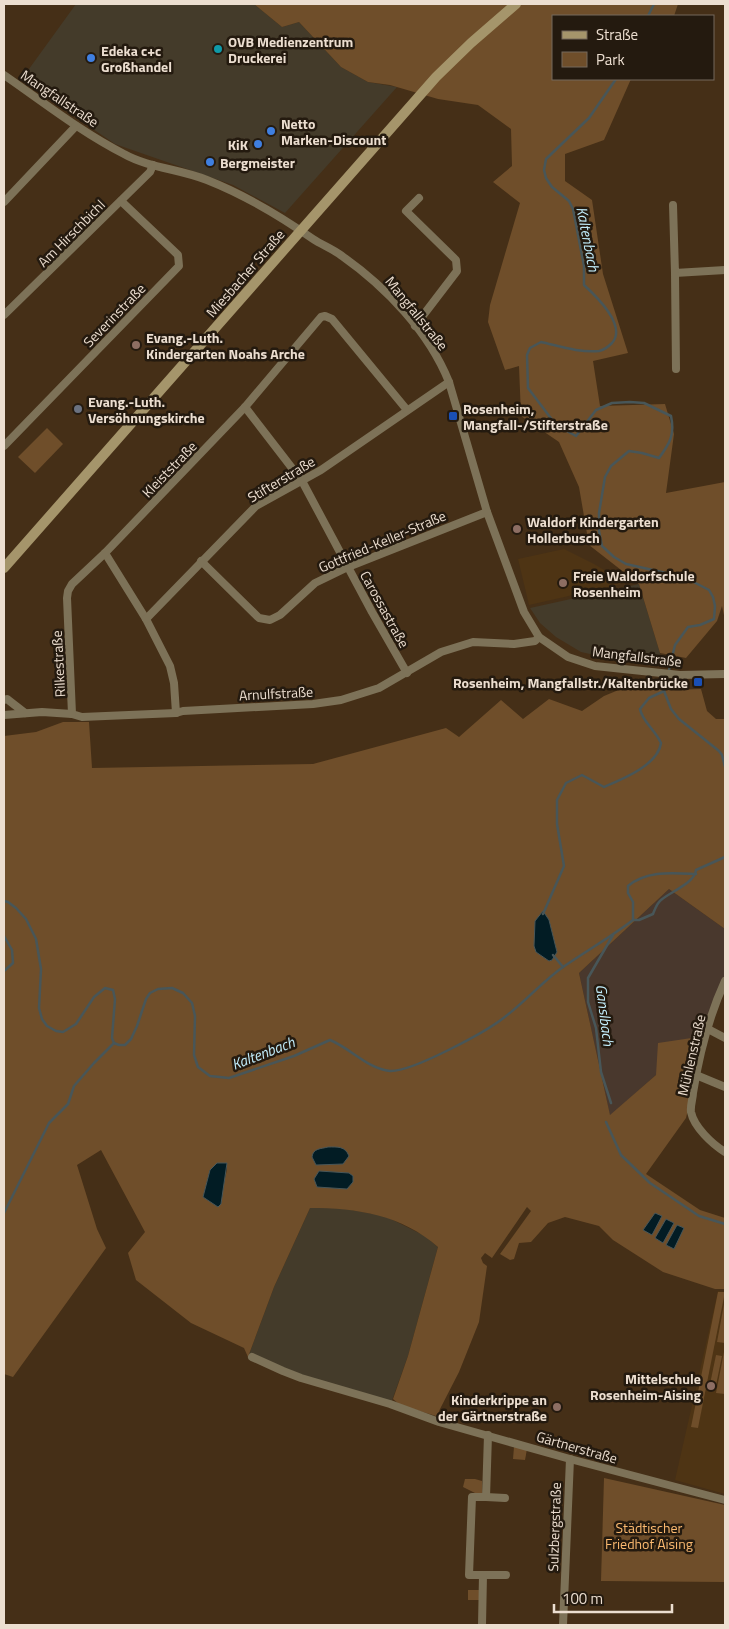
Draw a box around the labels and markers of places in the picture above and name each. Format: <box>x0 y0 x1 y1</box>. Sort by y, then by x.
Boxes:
place label: OVB Medienzentrum Druckerei <box>228 31 353 68</box>
place label: Edeka c+c Großhandel <box>101 40 172 77</box>
marker: OVB Medienzentrum Druckerei <box>212 43 224 55</box>
marker: Edeka c+c Großhandel <box>85 52 97 64</box>
place label: Netto Marken-Discount <box>281 113 386 150</box>
marker: Netto Marken-Discount <box>265 125 277 137</box>
place label: KiK <box>228 134 249 155</box>
marker: KiK <box>252 138 264 150</box>
place label: Bergmeister <box>220 152 295 173</box>
marker: Bergmeister <box>204 156 216 168</box>
place label: Evang.-Luth. Kindergarten Noahs Arche <box>146 327 305 364</box>
marker: Evang.-Luth. Kindergarten Noahs Arche <box>130 339 142 351</box>
place label: Evang.-Luth. Versöhnungskirche <box>88 391 205 428</box>
place label: Rosenheim, Mangfall-/Stifterstraße <box>463 398 608 435</box>
marker: Evang.-Luth. Versöhnungskirche <box>72 403 84 415</box>
marker: Rosenheim, Mangfall-/Stifterstraße <box>447 410 459 422</box>
place label: Waldorf Kindergarten Hollerbusch <box>527 511 659 548</box>
marker: Waldorf Kindergarten Hollerbusch <box>511 523 523 535</box>
place label: Freie Waldorfschule Rosenheim <box>573 565 695 602</box>
marker: Freie Waldorfschule Rosenheim <box>557 577 569 589</box>
place label: Rosenheim, Mangfallstr./Kaltenbrücke <box>453 672 688 693</box>
marker: Rosenheim, Mangfallstr./Kaltenbrücke <box>692 676 704 688</box>
place label: Mittelschule Rosenheim-Aising <box>590 1368 702 1405</box>
marker: Mittelschule Rosenheim-Aising <box>705 1380 717 1392</box>
place label: Kinderkrippe an der Gärtnerstraße <box>438 1389 547 1426</box>
marker: Kinderkrippe an der Gärtnerstraße <box>551 1401 563 1413</box>

